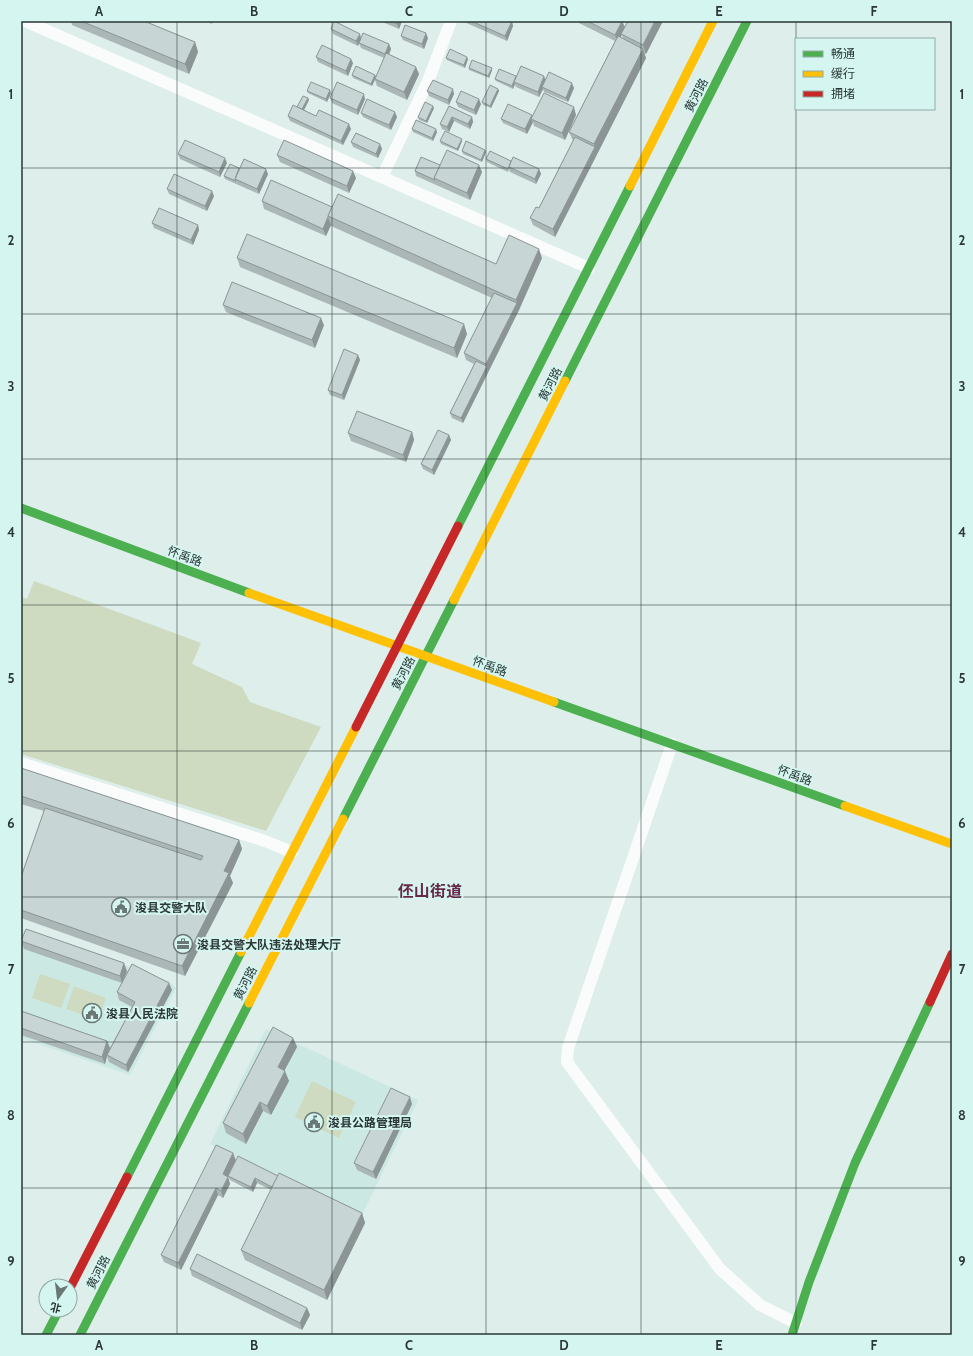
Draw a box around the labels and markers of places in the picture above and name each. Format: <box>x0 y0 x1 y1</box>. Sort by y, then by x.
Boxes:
public building icon: 浚县交警大队 <box>110 896 132 918</box>
place label: 浚县交警大队 <box>135 900 207 915</box>
office icon: 浚县交警大队违法处理大厅 <box>172 933 194 955</box>
place label: 浚县交警大队违法处理大厅 <box>197 937 341 952</box>
public building icon: 浚县人民法院 <box>81 1002 103 1024</box>
place label: 浚县人民法院 <box>106 1006 178 1021</box>
public building icon: 浚县公路管理局 <box>303 1111 325 1133</box>
place label: 浚县公路管理局 <box>328 1115 412 1130</box>

